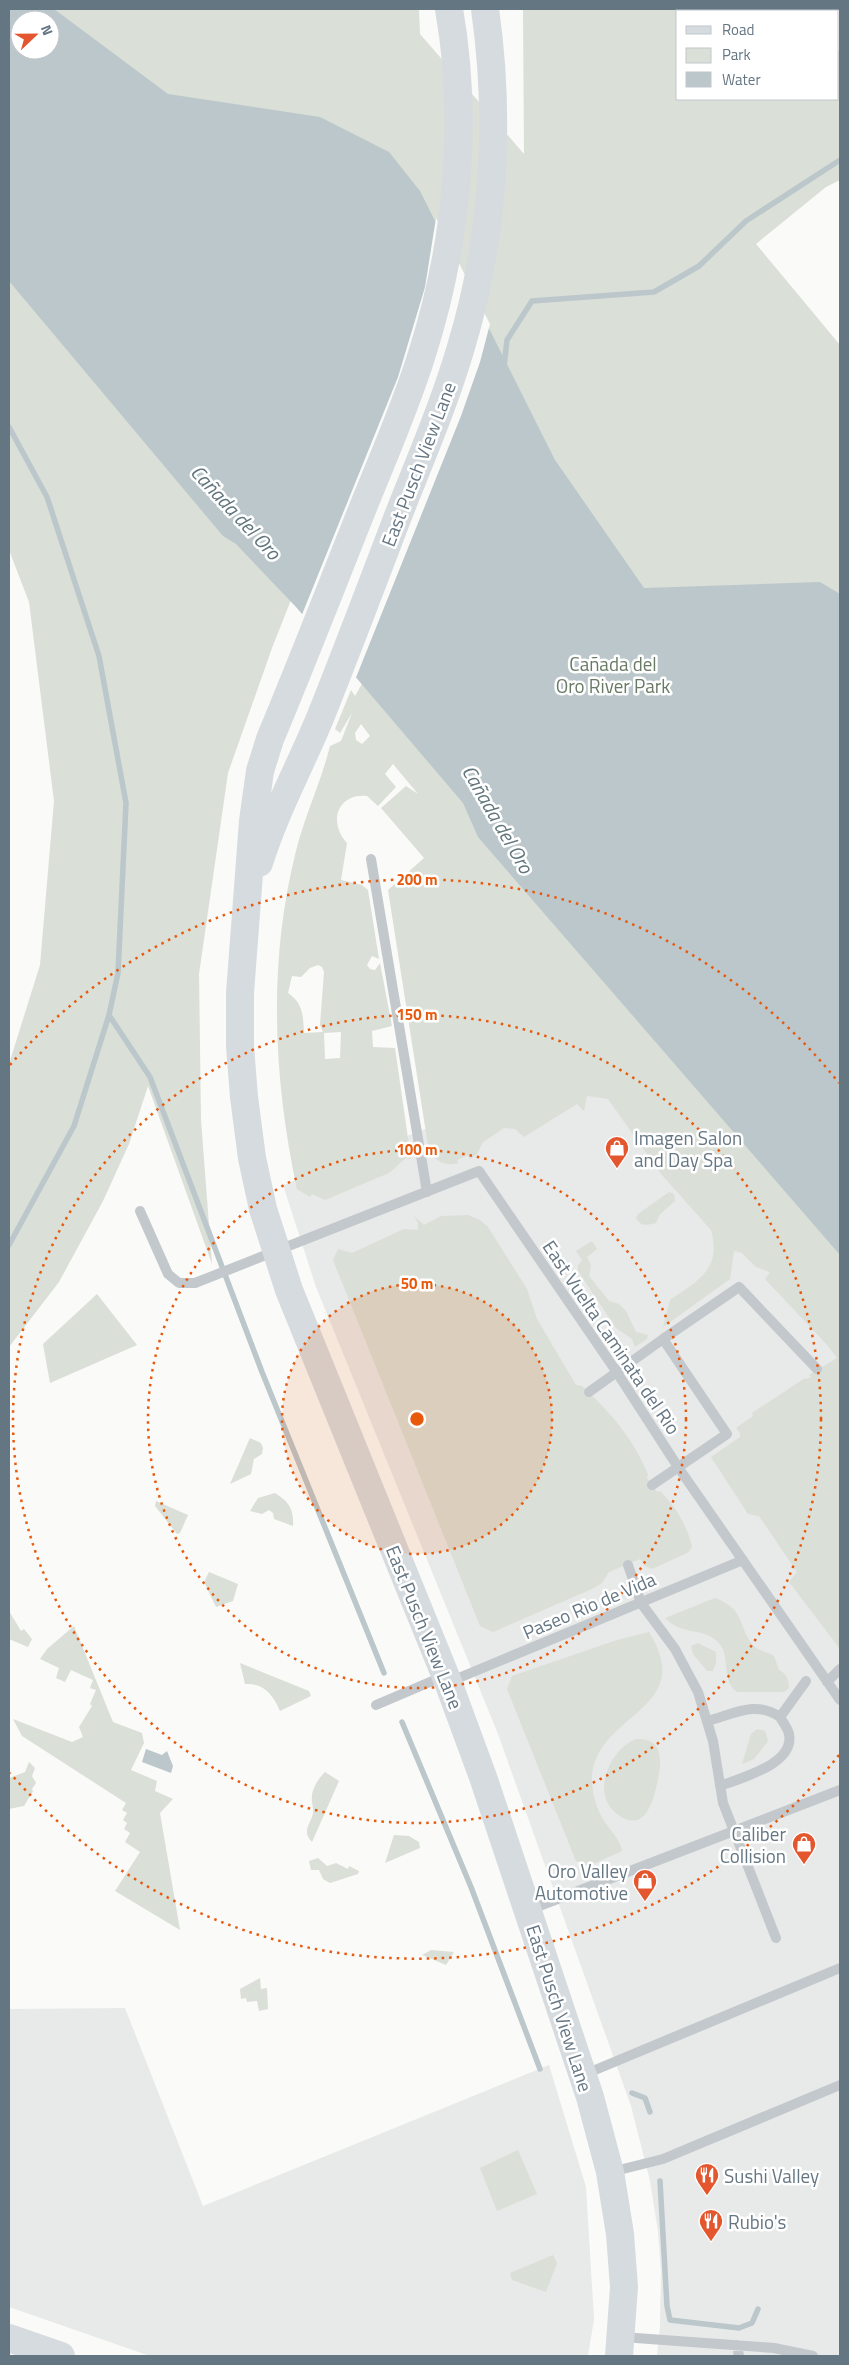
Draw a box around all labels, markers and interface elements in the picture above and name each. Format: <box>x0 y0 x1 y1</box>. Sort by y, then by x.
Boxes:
north arrow <box>10 10 60 60</box>
legend <box>676 10 839 100</box>
text: Road <box>722 18 754 41</box>
text: N <box>36 22 59 38</box>
text: Park <box>722 43 751 66</box>
text: Water <box>722 68 761 91</box>
street label: East Pusch View Lane <box>373 377 463 551</box>
water label: Cañada del Oro <box>184 457 289 568</box>
park label: Cañada del Oro River Park <box>556 649 670 700</box>
water label: Cañada del Oro <box>454 759 542 880</box>
text: 200 m <box>396 868 438 891</box>
text: 150 m <box>396 1003 438 1026</box>
place label: Imagen Salon and Day Spa <box>634 1123 742 1174</box>
shop icon: Imagen Salon and Day Spa <box>604 1135 630 1169</box>
text: 100 m <box>396 1138 438 1161</box>
street label: East Vuelta Caminata del Rio <box>536 1234 688 1440</box>
text: 50 m <box>401 1272 433 1295</box>
centre of rings <box>408 1410 426 1428</box>
street label: East Pusch View Lane <box>379 1541 471 1713</box>
street label: Paseo Rio de Vida <box>518 1564 660 1646</box>
place label: Caliber Collision <box>720 1819 786 1870</box>
shop icon: Caliber Collision <box>791 1831 817 1865</box>
place label: Oro Valley Automotive <box>535 1856 628 1907</box>
shop icon: Oro Valley Automotive <box>632 1868 658 1902</box>
street label: East Pusch View Lane <box>519 1921 601 2095</box>
place label: Sushi Valley <box>724 2161 819 2190</box>
restaurant icon: Sushi Valley <box>694 2162 720 2196</box>
place label: Rubio's <box>728 2207 786 2236</box>
restaurant icon: Rubio's <box>698 2208 724 2242</box>

